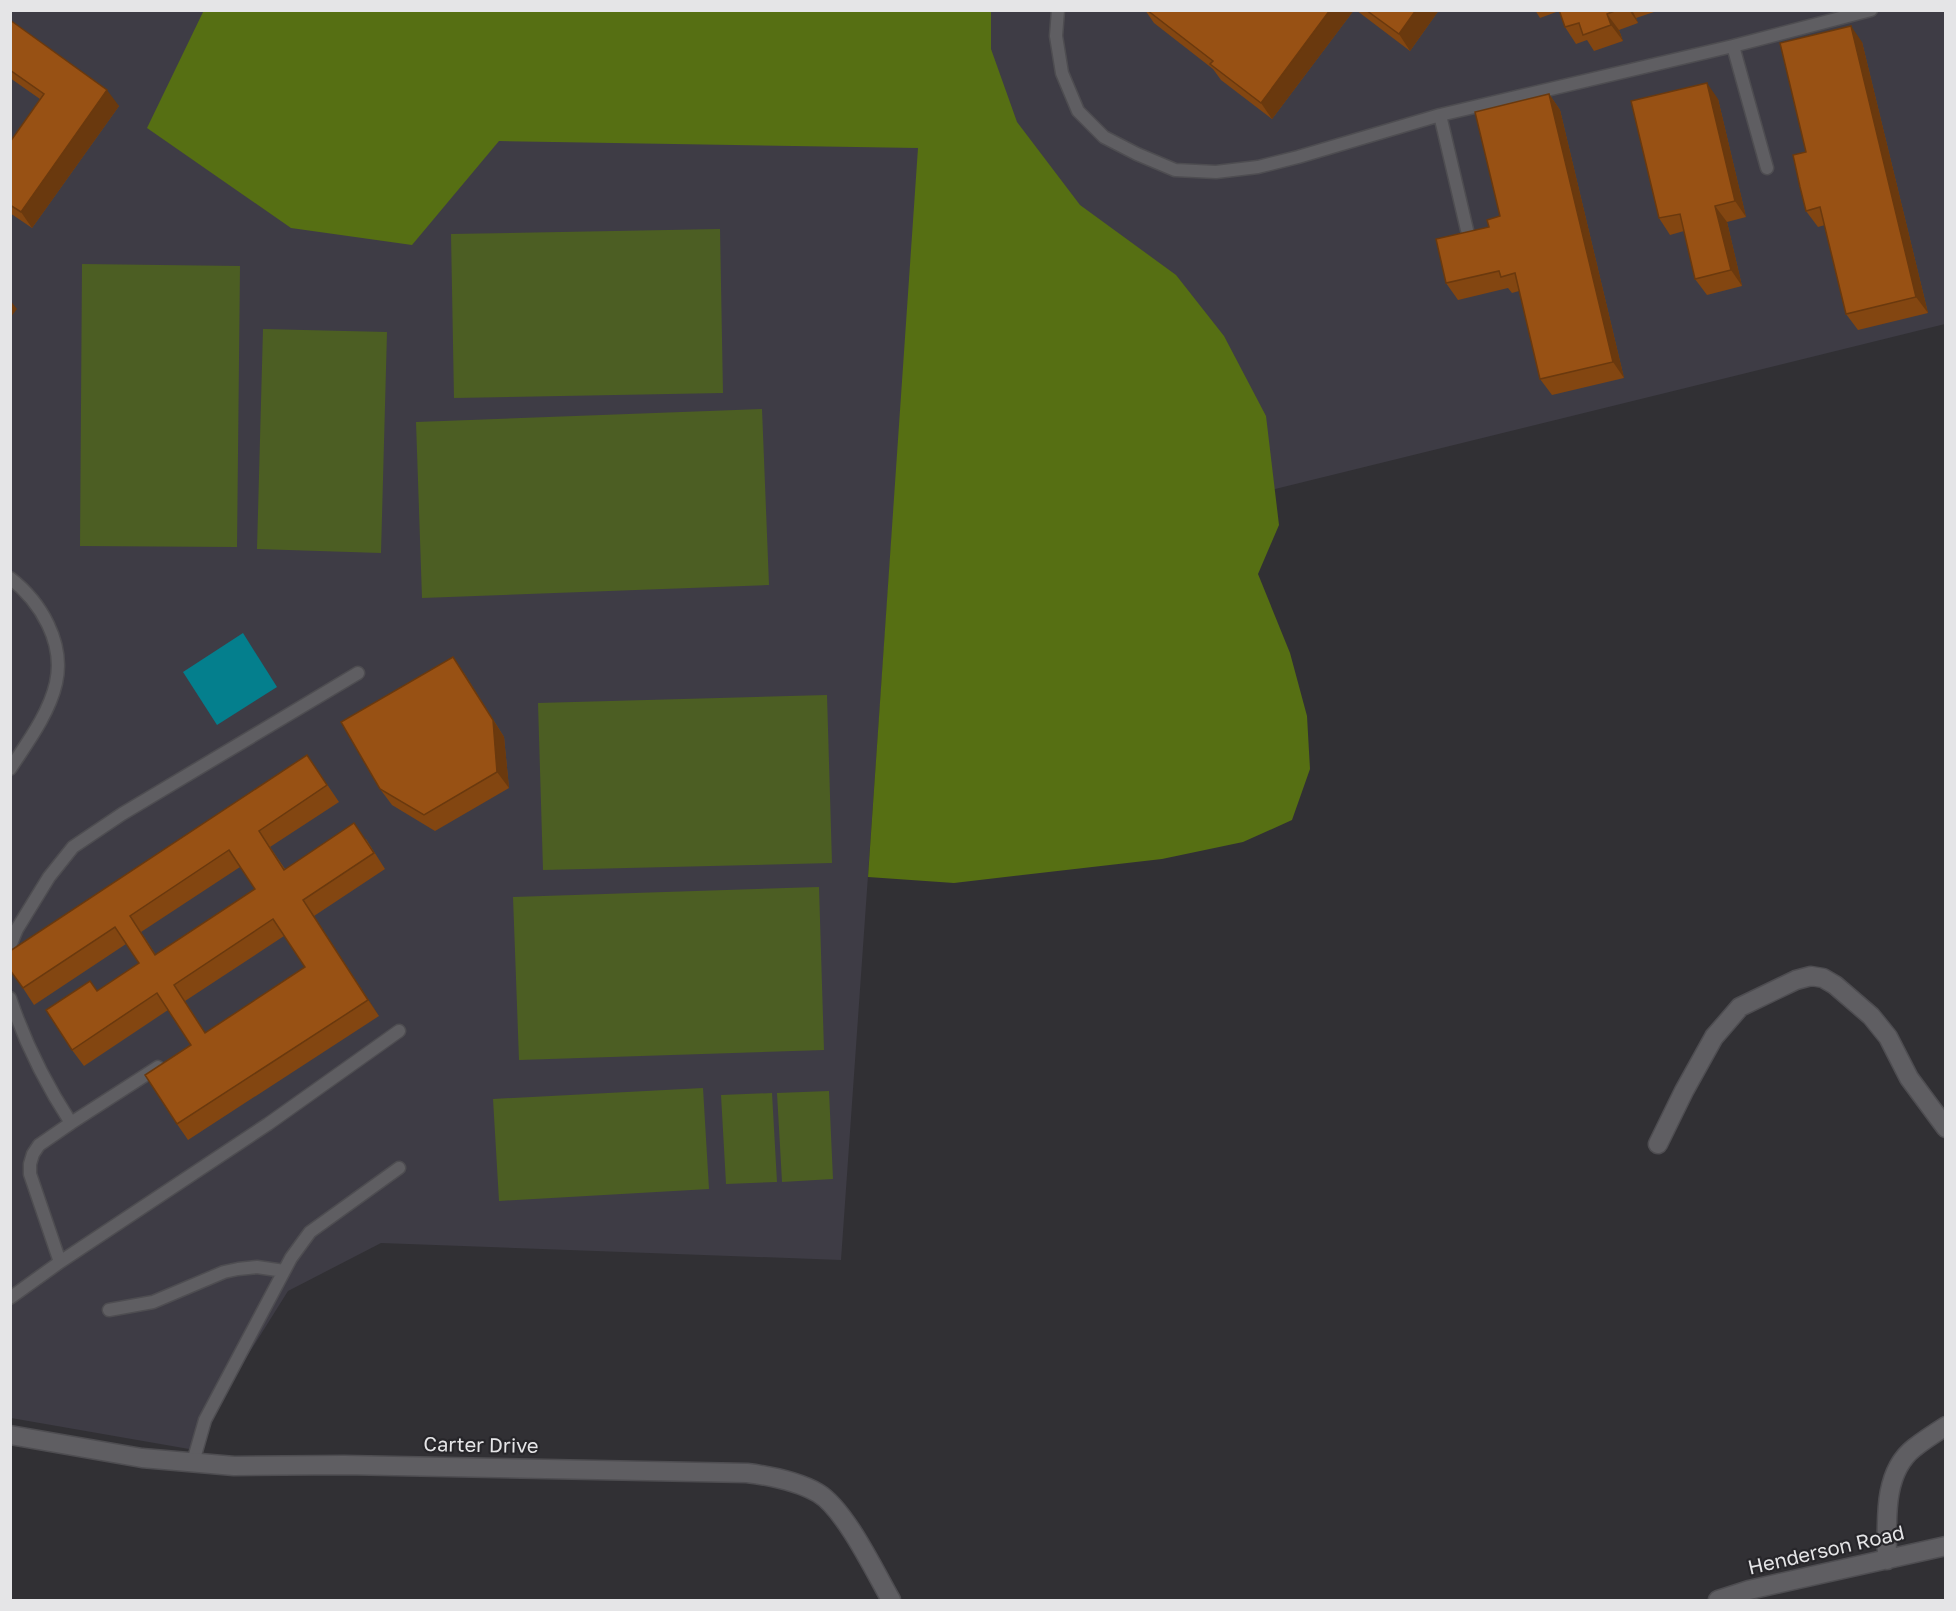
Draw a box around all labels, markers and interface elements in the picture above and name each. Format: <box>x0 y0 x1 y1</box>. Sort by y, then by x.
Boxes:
street label: Carter Drive <box>423 1431 539 1457</box>
street label: Henderson Road <box>1745 1519 1906 1579</box>

